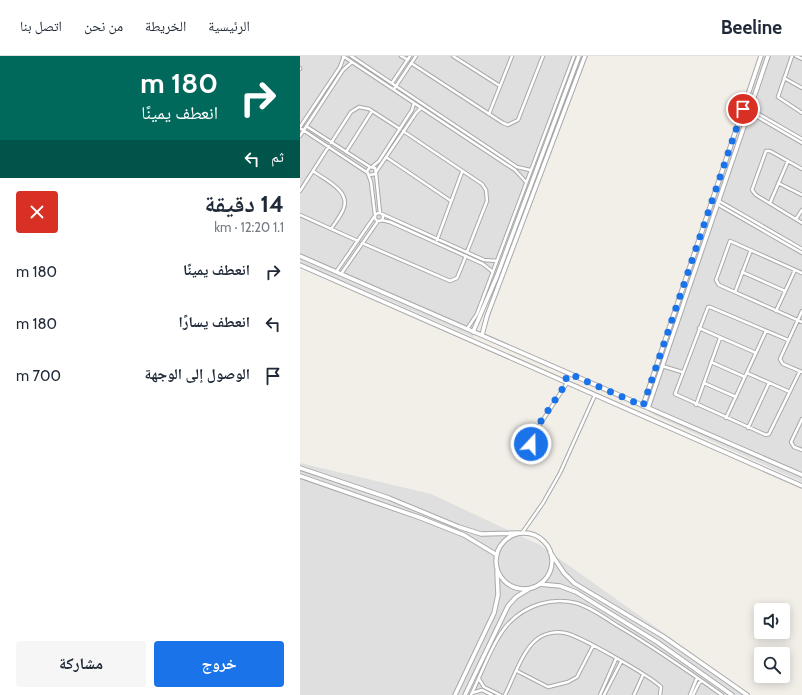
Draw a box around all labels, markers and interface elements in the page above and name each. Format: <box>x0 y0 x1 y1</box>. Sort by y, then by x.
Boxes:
text: Beeline <box>721 16 782 39</box>
text: اتصل بنا <box>20 17 62 35</box>
text: من نحن <box>84 17 123 35</box>
text: الخريطة <box>145 17 186 35</box>
text: الرئيسية <box>208 17 250 35</box>
text: 180 m <box>140 66 218 100</box>
icon: right <box>232 72 284 124</box>
pin <box>726 92 760 126</box>
icon: arrive <box>732 98 754 120</box>
text: انعطف يمينًا <box>141 102 218 124</box>
icon: left <box>241 148 263 170</box>
text: ثم <box>271 148 284 166</box>
text: 14 دقيقة <box>204 189 284 218</box>
button: close <box>16 191 58 233</box>
text: 1.1 km · 12:20 <box>214 219 284 235</box>
text: انعطف يمينًا <box>183 261 250 279</box>
icon: right <box>262 261 284 283</box>
text: 180 m <box>16 263 57 281</box>
text: انعطف يسارًا <box>179 313 250 331</box>
icon: left <box>262 313 284 335</box>
text: 180 m <box>16 315 57 333</box>
text: الوصول إلى الوجهة <box>145 365 250 383</box>
icon: arrive <box>262 365 284 387</box>
text: 700 m <box>16 367 61 385</box>
position arrow <box>510 423 552 465</box>
map controls <box>754 603 790 683</box>
button: sound <box>754 603 790 639</box>
button: مشاركة <box>16 641 146 687</box>
button: خروج <box>154 641 284 687</box>
button: search <box>754 647 790 683</box>

